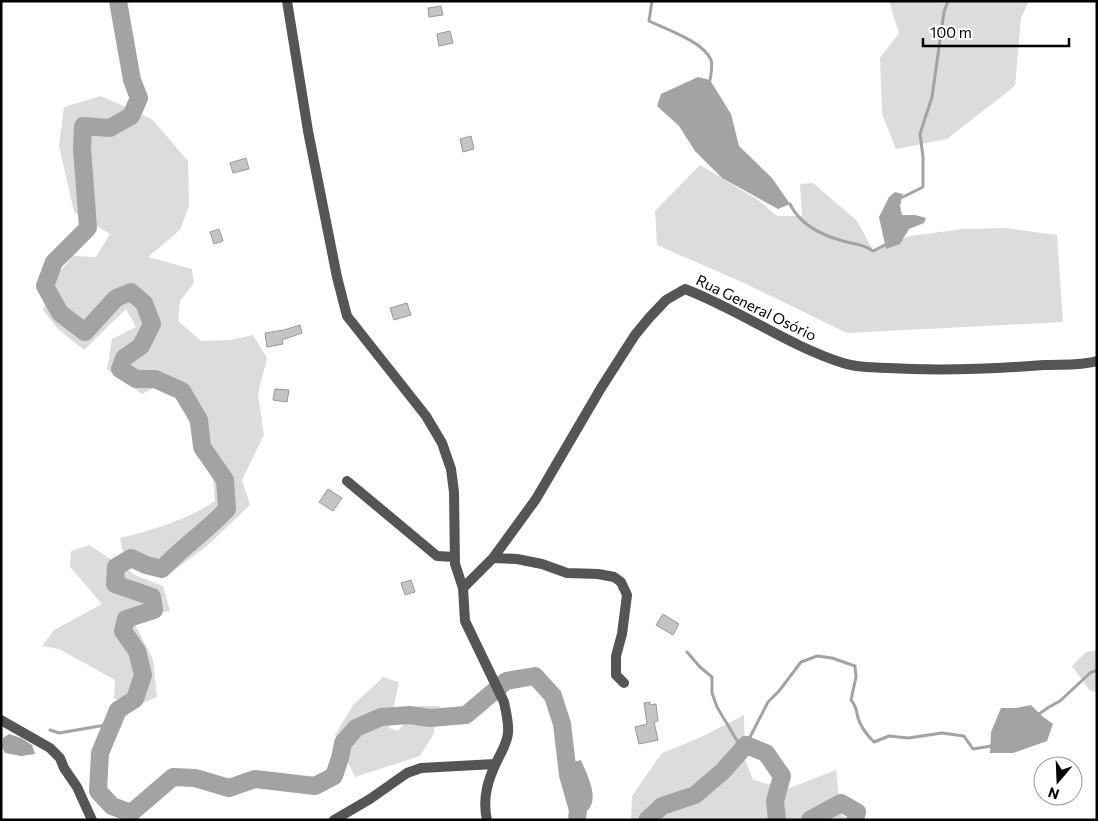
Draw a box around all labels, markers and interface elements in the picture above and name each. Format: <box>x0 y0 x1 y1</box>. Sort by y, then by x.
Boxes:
scale bar <box>923 15 1069 47</box>
text: 100 m <box>930 23 972 41</box>
street label: Rua General Osório <box>693 270 820 344</box>
north arrow <box>1033 756 1083 806</box>
text: N <box>1046 784 1061 804</box>

